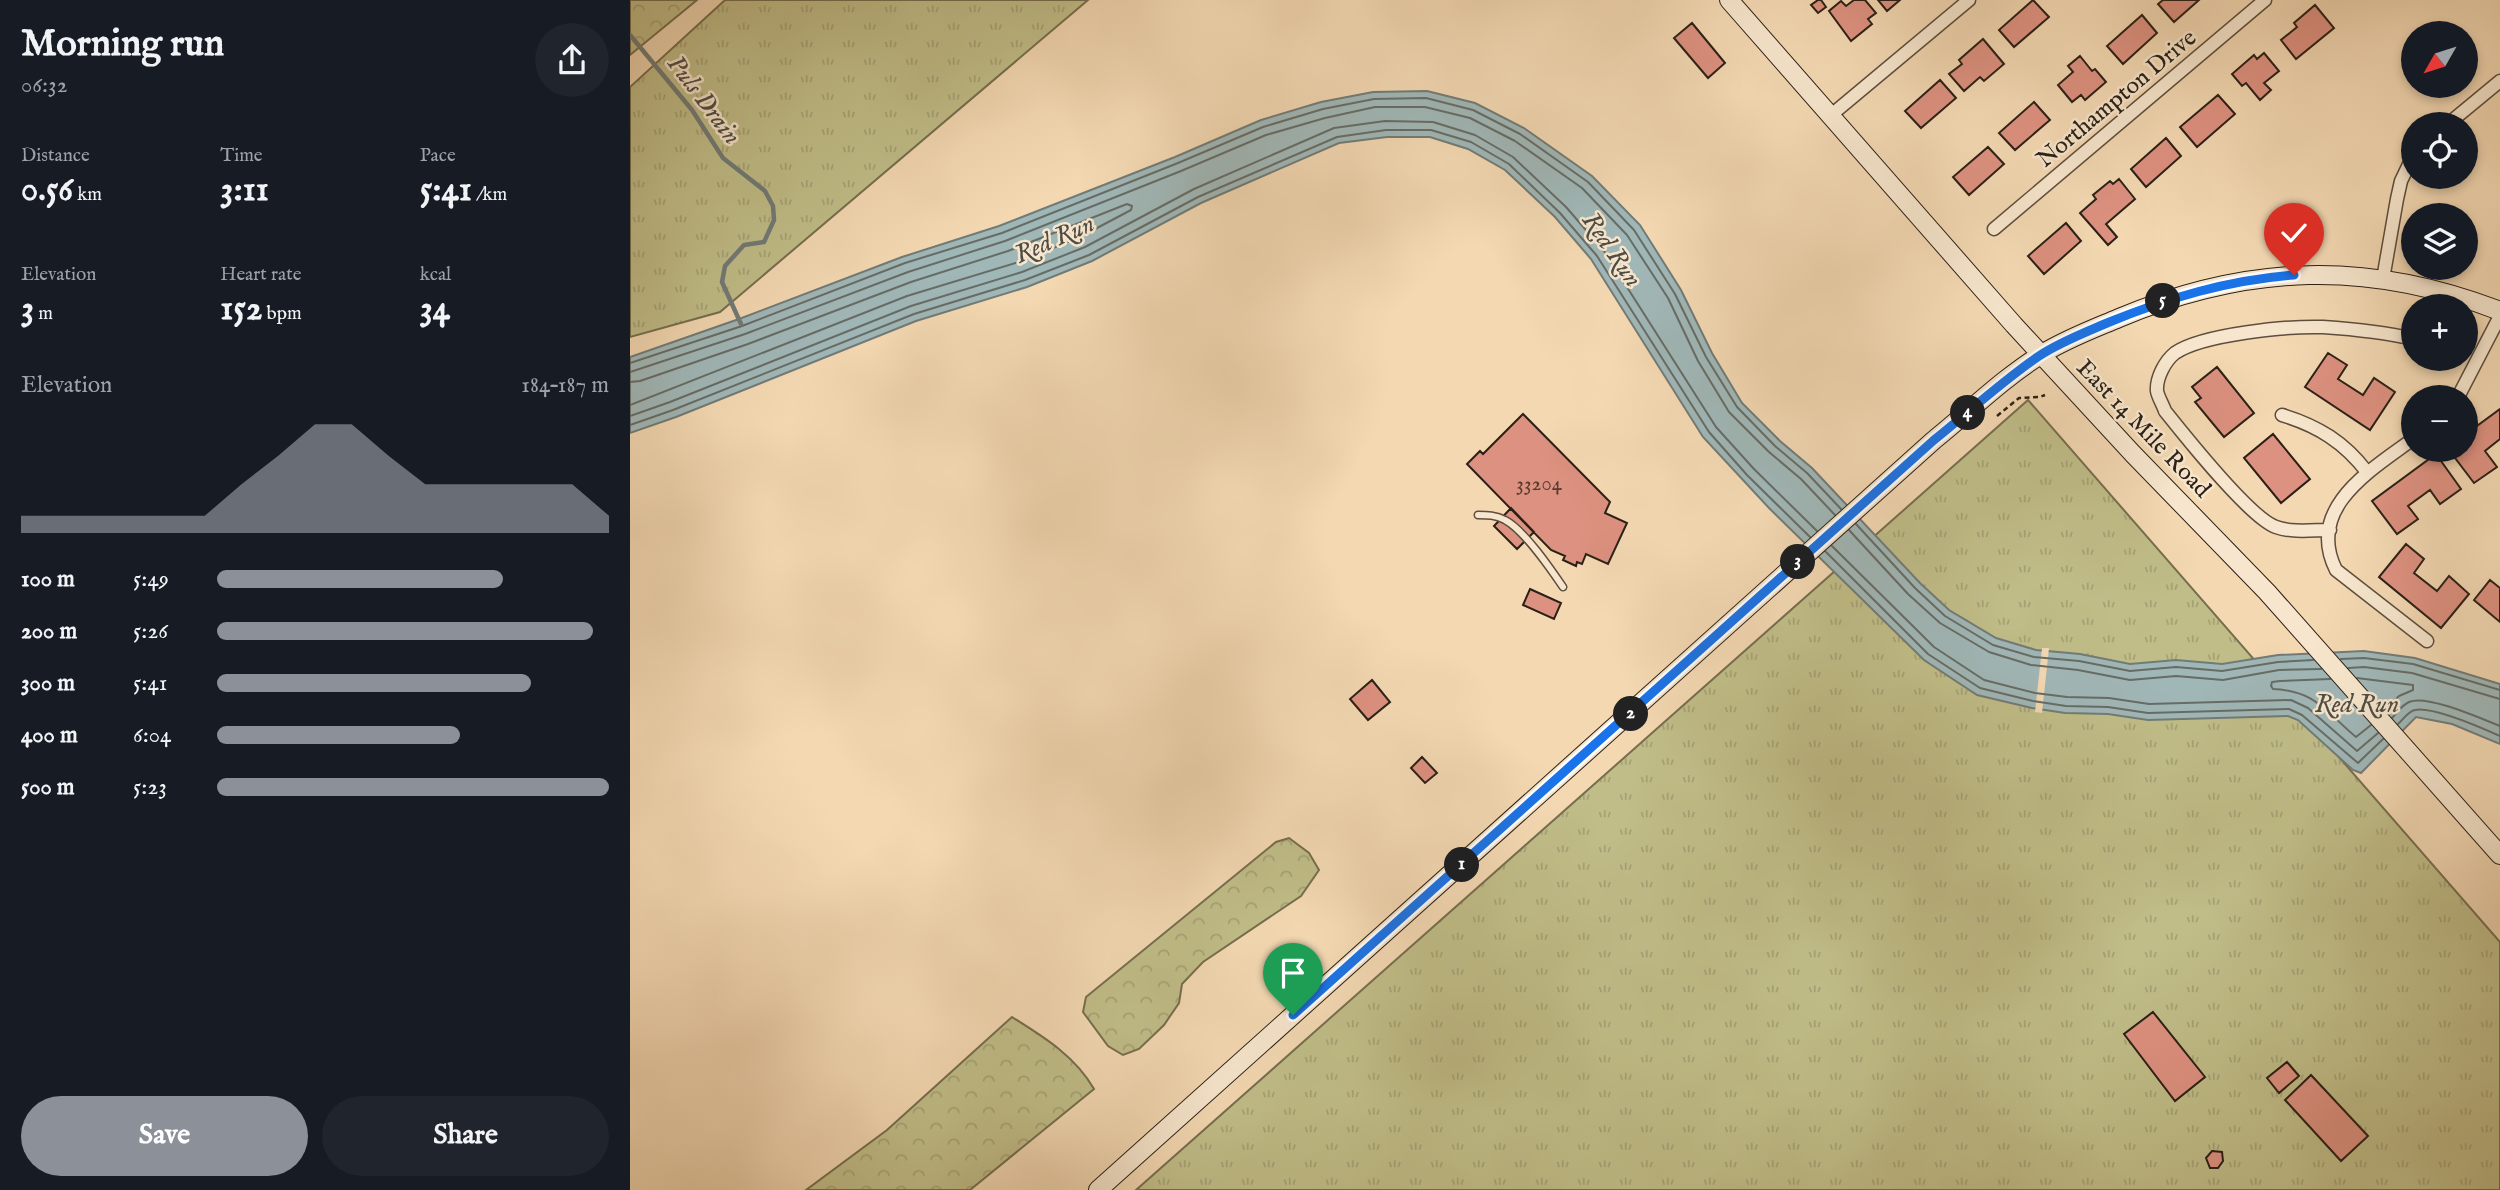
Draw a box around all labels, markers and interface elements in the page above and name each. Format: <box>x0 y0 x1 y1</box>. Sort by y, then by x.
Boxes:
text: Morning run <box>21 21 224 69</box>
north arrow <box>2401 21 2478 98</box>
map controls <box>2401 21 2478 462</box>
button: share <box>535 23 609 97</box>
street label: Northampton Drive <box>2031 23 2203 175</box>
water label: Puls Drain <box>659 48 748 151</box>
text: 06:32 <box>21 71 67 100</box>
button: locate <box>2401 112 2478 189</box>
text: Distance <box>21 144 90 168</box>
text: Time <box>220 144 263 168</box>
text: Pace <box>420 144 456 168</box>
text: 0.56 <box>21 168 73 213</box>
text: 3:11 <box>220 168 269 213</box>
text: 5:41 <box>420 168 472 213</box>
text: km <box>73 183 102 207</box>
text: /km <box>472 183 507 207</box>
pin <box>2264 203 2324 275</box>
button: layers <box>2401 203 2478 280</box>
water label: Red Run <box>1574 206 1650 294</box>
water label: Red Run <box>1009 207 1100 272</box>
icon: check <box>2275 214 2313 252</box>
text: Elevation <box>21 263 96 287</box>
text: Heart rate <box>220 263 301 287</box>
text: kcal <box>420 263 451 287</box>
pin: 5 <box>2146 284 2180 318</box>
text: 3 <box>21 287 34 332</box>
text: 152 <box>220 287 262 332</box>
text: 34 <box>420 287 450 332</box>
text: 5 <box>2159 288 2166 312</box>
button: + <box>2401 294 2478 371</box>
text: m <box>34 302 53 326</box>
text: bpm <box>262 302 302 326</box>
street label: East 14 Mile Road <box>2069 353 2217 505</box>
text: Elevation <box>21 371 112 400</box>
text: 184–187 m <box>521 371 609 400</box>
button: − <box>2401 385 2478 462</box>
pin: 4 <box>1950 396 1986 430</box>
text: 4 <box>1963 400 1972 424</box>
house number: 33204 <box>1516 471 1563 498</box>
pin: 3 <box>1780 544 1816 580</box>
text: 3 <box>1794 549 1801 573</box>
text: 100 m <box>21 565 75 594</box>
text: 5:49 <box>133 565 169 594</box>
text: 200 m <box>21 617 77 646</box>
text: 5:26 <box>133 617 168 646</box>
text: 300 m <box>21 669 75 698</box>
text: 5:41 <box>133 669 167 698</box>
water label: Red Run <box>2315 688 2399 721</box>
pin: 2 <box>1614 696 1648 732</box>
text: 2 <box>1626 701 1635 725</box>
text: 400 m <box>21 721 78 750</box>
text: 6:04 <box>133 721 171 750</box>
text: 500 m <box>21 773 75 802</box>
text: 5:23 <box>133 773 167 802</box>
pin: 1 <box>1444 848 1480 882</box>
text: 1 <box>1458 852 1465 876</box>
pin <box>1263 943 1323 1015</box>
icon: arrive <box>1274 954 1312 992</box>
button: Save <box>21 1096 308 1176</box>
button: Share <box>322 1096 609 1176</box>

